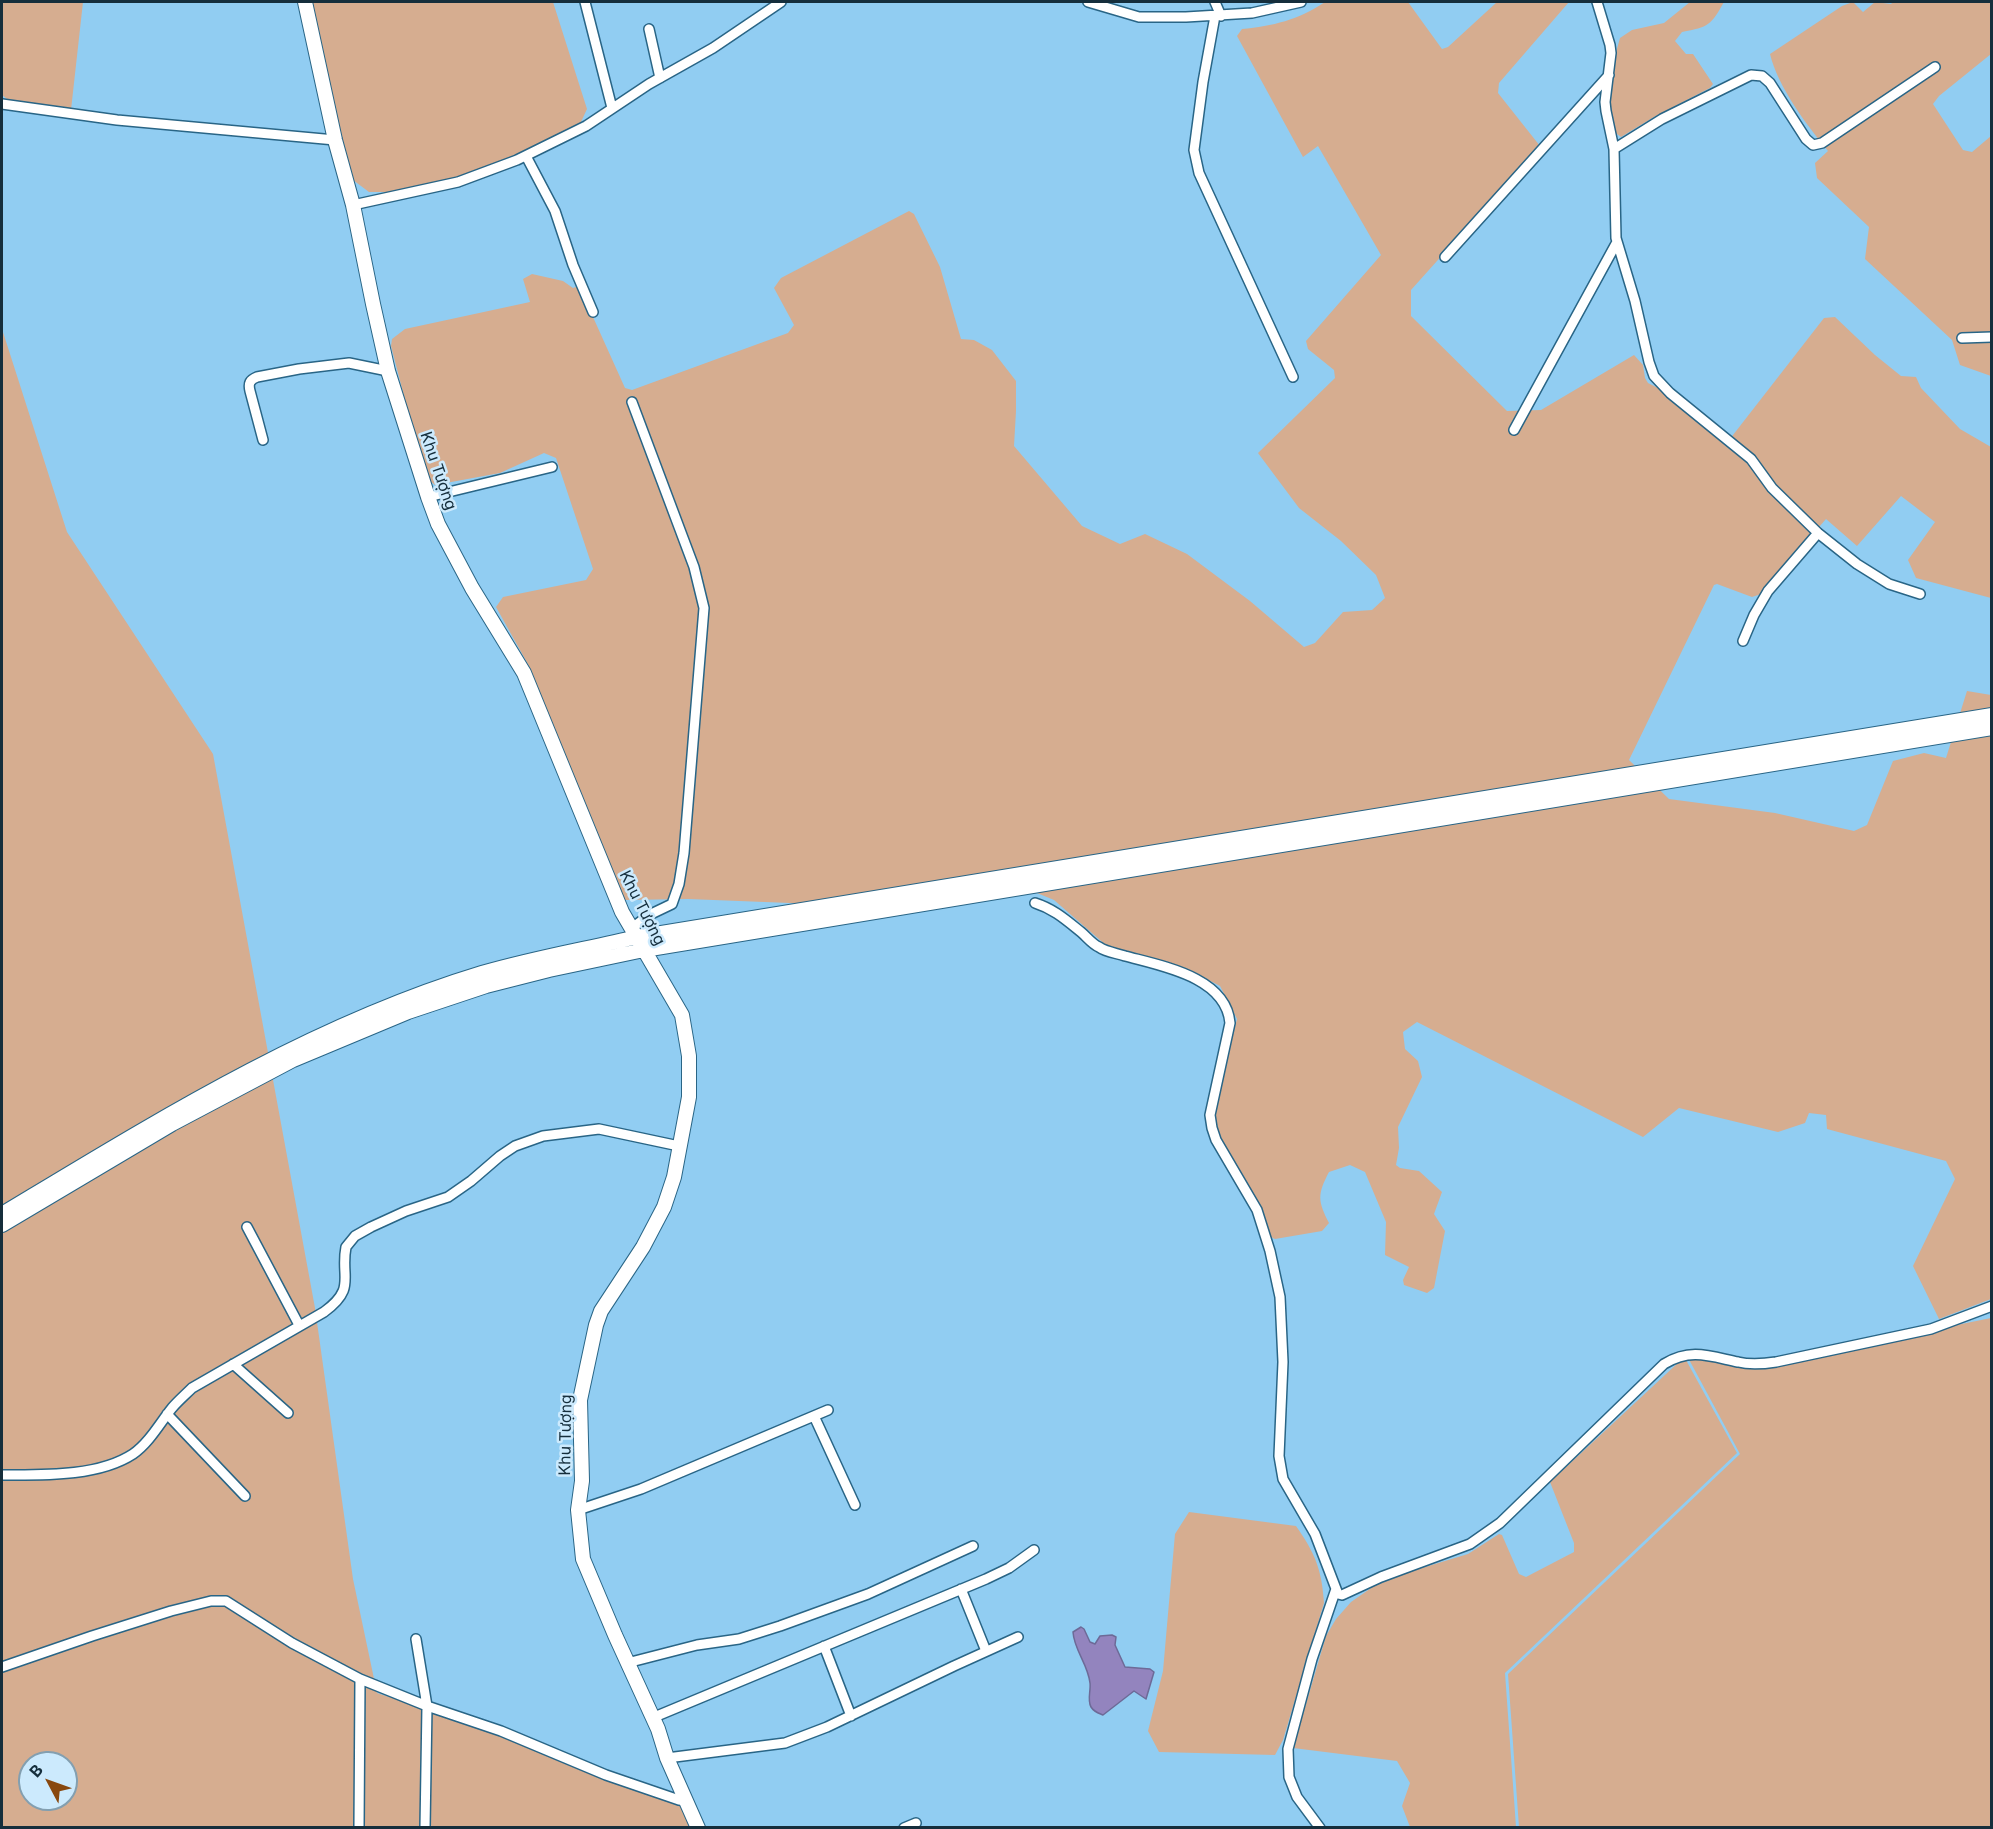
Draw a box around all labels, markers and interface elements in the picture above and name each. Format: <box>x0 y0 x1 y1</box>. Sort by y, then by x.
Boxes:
street label: Khu Tượng <box>416 429 460 513</box>
street label: Khu Tượng <box>615 867 669 949</box>
street label: Khu Tượng <box>556 1394 576 1476</box>
north arrow <box>18 1751 78 1811</box>
text: B <box>25 1760 47 1781</box>

